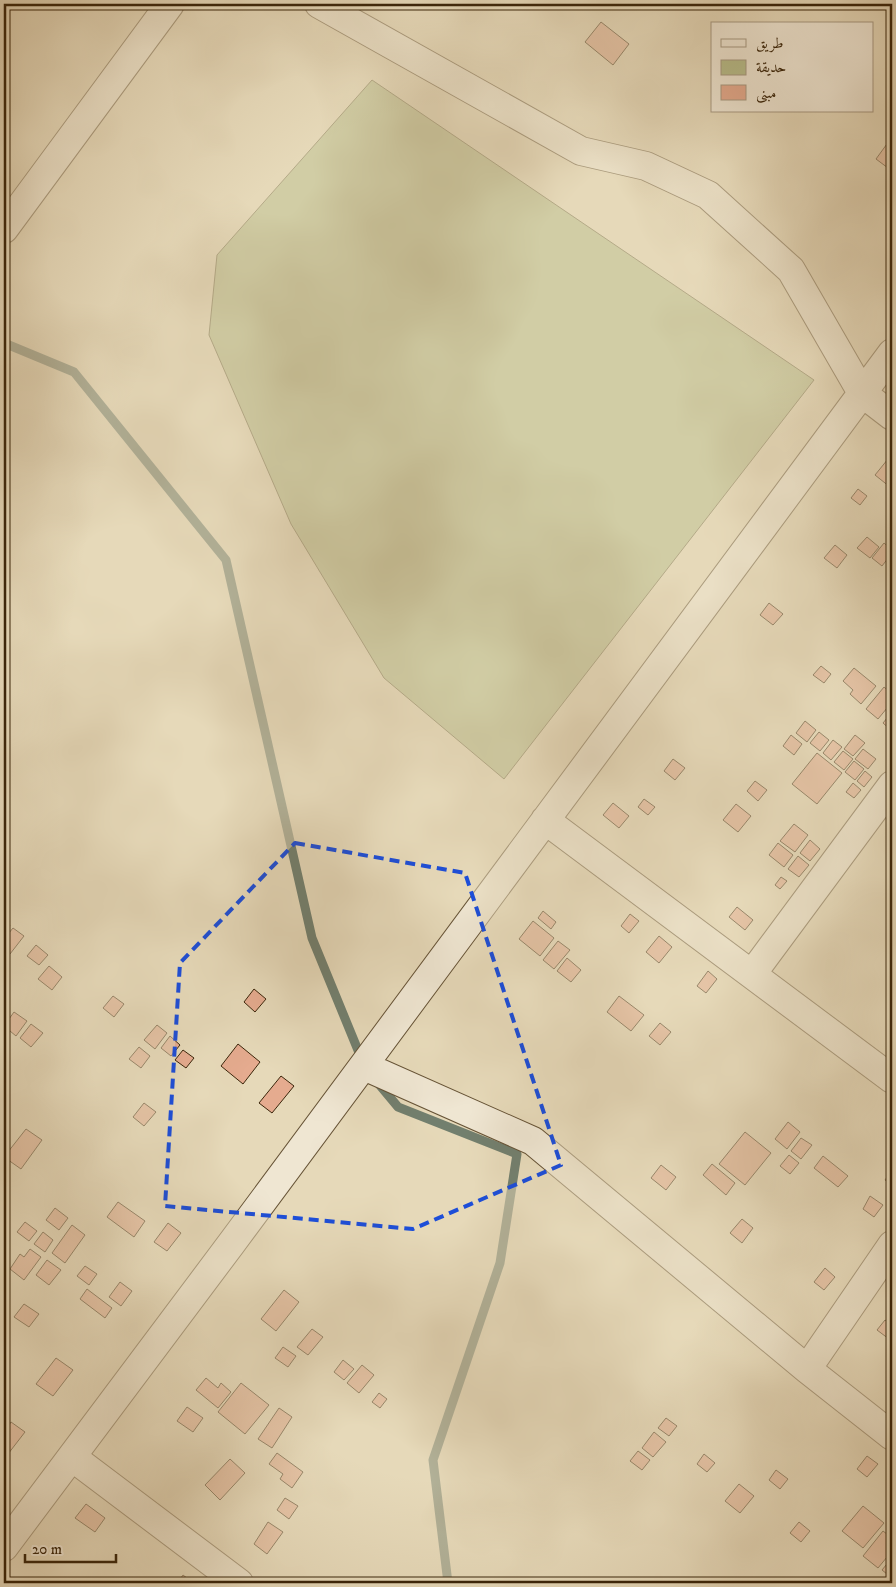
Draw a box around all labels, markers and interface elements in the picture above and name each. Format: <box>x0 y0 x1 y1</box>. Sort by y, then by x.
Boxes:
legend <box>711 22 874 112</box>
text: طريق <box>756 34 783 53</box>
text: حديقة <box>756 58 786 77</box>
text: مبنى <box>756 84 776 104</box>
scale bar <box>25 1532 116 1564</box>
text: 20 m <box>32 1540 62 1559</box>

